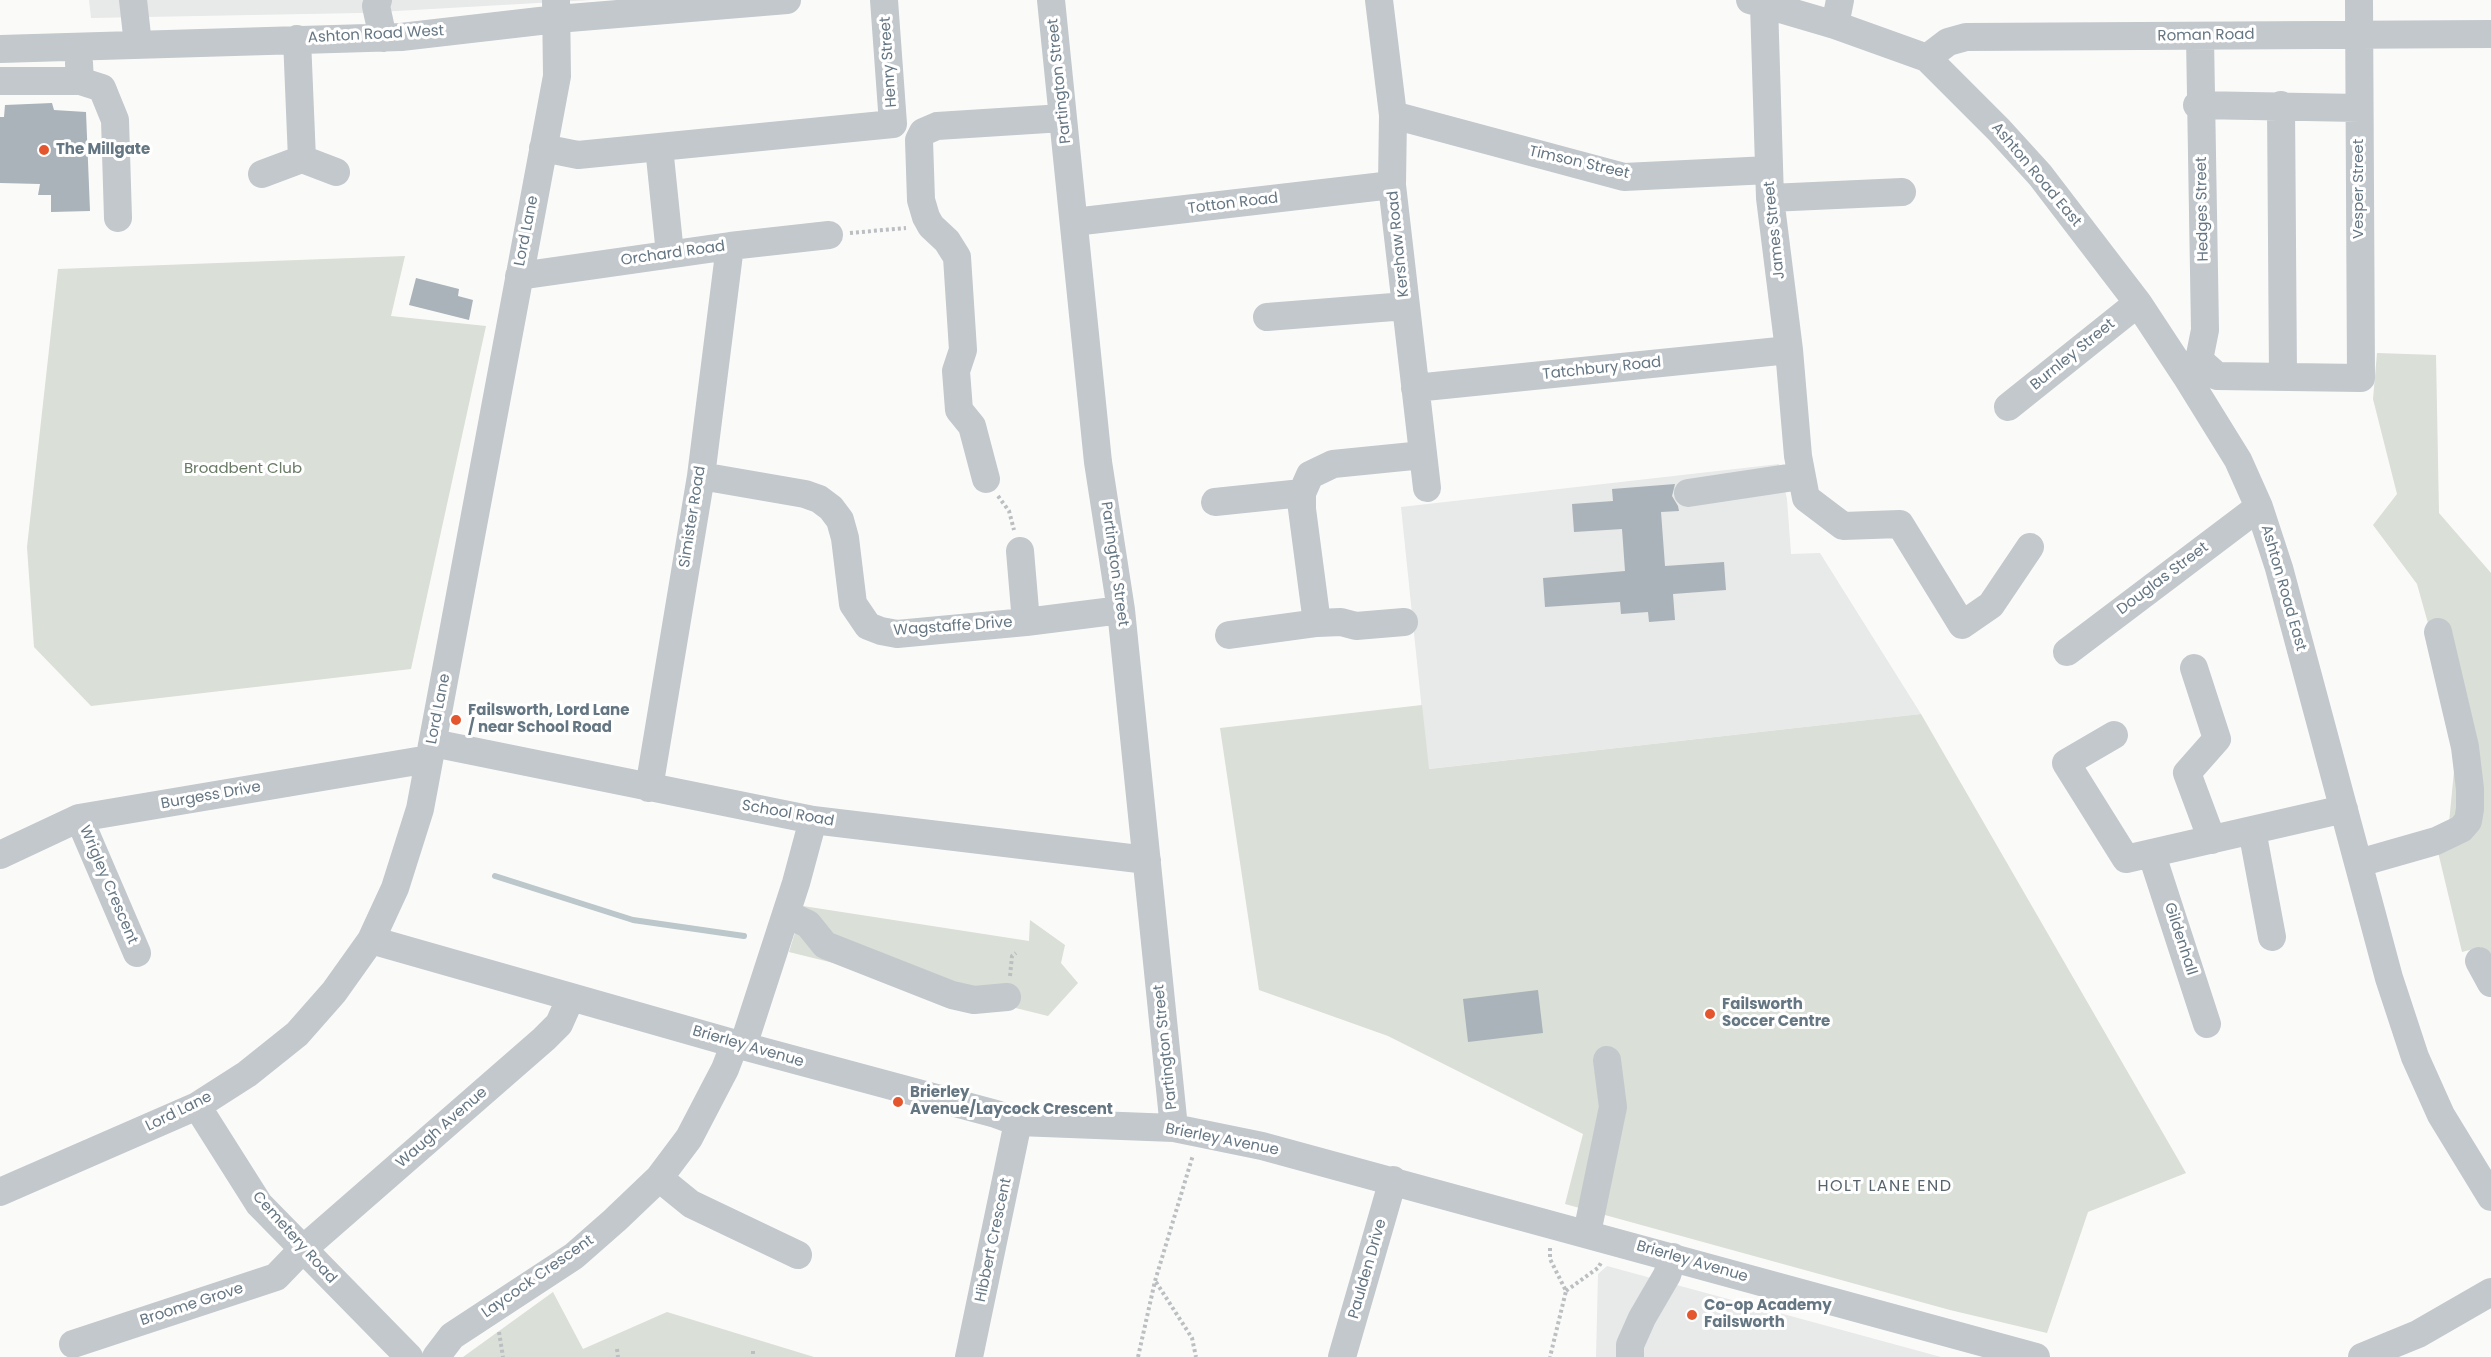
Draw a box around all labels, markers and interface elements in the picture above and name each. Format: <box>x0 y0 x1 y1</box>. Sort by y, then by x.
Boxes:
street label: Henry Street <box>877 16 901 108</box>
street label: Partington Street <box>1044 17 1076 145</box>
street label: Ashton Road West <box>307 22 445 48</box>
street label: Roman Road <box>2157 26 2255 46</box>
street label: Ashton Road East <box>1987 119 2085 231</box>
street label: Vesper Street <box>2350 139 2368 239</box>
place label: The Millgate <box>56 141 150 159</box>
marker: The Millgate <box>37 143 51 157</box>
street label: Timson Street <box>1527 143 1631 183</box>
street label: Hedges Street <box>2193 156 2213 262</box>
street label: James Street <box>1761 180 1789 280</box>
street label: Totton Road <box>1187 190 1279 218</box>
street label: Kershaw Road <box>1384 190 1414 298</box>
street label: Lord Lane <box>511 194 543 268</box>
street label: Orchard Road <box>620 238 726 270</box>
street label: Burnley Street <box>2027 315 2119 395</box>
street label: Tatchbury Road <box>1542 354 1662 384</box>
park label: Broadbent Club <box>184 460 302 478</box>
street label: Simister Road <box>676 465 710 569</box>
street label: Partington Street <box>1096 500 1132 628</box>
street label: Ashton Road East <box>2256 523 2310 653</box>
street label: Douglas Street <box>2114 539 2212 619</box>
street label: Wagstaffe Drive <box>893 614 1013 640</box>
street label: Lord Lane <box>423 672 455 746</box>
place label: Failsworth, Lord Lane / near School Road <box>468 702 629 737</box>
marker: Failsworth, Lord Lane / near School Road <box>449 713 463 727</box>
street label: Burgess Drive <box>160 778 262 814</box>
street label: School Road <box>740 797 836 831</box>
street label: Wrigley Crescent <box>75 823 141 947</box>
street label: Gildenhall <box>2160 900 2200 978</box>
street label: Partington Street <box>1150 983 1182 1111</box>
place label: Failsworth Soccer Centre <box>1722 996 1830 1031</box>
marker: Failsworth Soccer Centre <box>1703 1007 1717 1021</box>
street label: Brierley Avenue <box>690 1022 806 1072</box>
street label: Waugh Avenue <box>393 1084 491 1172</box>
place label: Brierley Avenue/Laycock Crescent <box>910 1084 1113 1119</box>
street label: Lord Lane <box>143 1088 215 1136</box>
marker: Brierley Avenue/Laycock Crescent <box>891 1095 905 1109</box>
street label: Brierley Avenue <box>1164 1120 1280 1160</box>
street label: Hibbert Crescent <box>972 1176 1016 1304</box>
district label: HOLT LANE END <box>1817 1177 1953 1197</box>
street label: Cemetery Road <box>248 1188 340 1288</box>
street label: Paulden Drive <box>1345 1217 1391 1321</box>
street label: Laycock Crescent <box>479 1232 597 1322</box>
street label: Brierley Avenue <box>1634 1237 1750 1287</box>
street label: Broome Grove <box>138 1280 246 1330</box>
place label: Co-op Academy Failsworth <box>1704 1297 1832 1332</box>
marker: Co-op Academy Failsworth <box>1685 1308 1699 1322</box>

